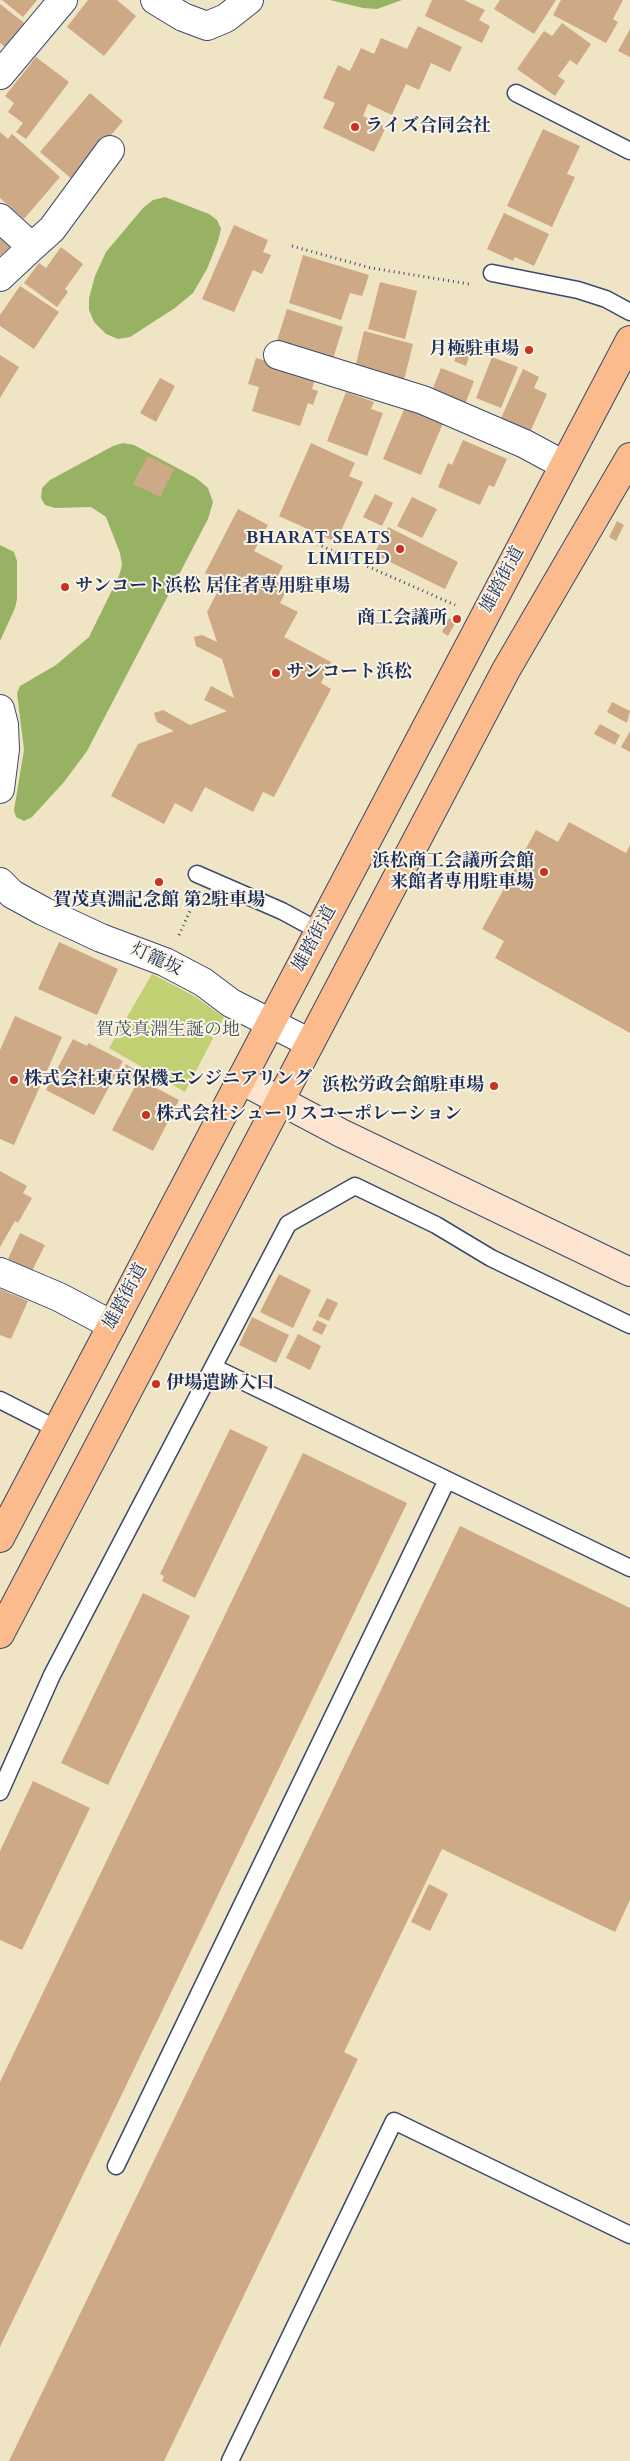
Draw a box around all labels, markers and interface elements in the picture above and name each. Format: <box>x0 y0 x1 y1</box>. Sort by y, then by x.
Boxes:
place label: ライズ合同会社 <box>365 116 491 138</box>
marker: ライズ合同会社 <box>349 121 361 133</box>
place label: 月極駐車場 <box>429 339 519 361</box>
marker: 月極駐車場 <box>523 344 535 356</box>
place label: BHARAT SEATS LIMITED <box>245 528 390 570</box>
marker: BHARAT SEATS LIMITED <box>394 543 406 555</box>
street label: 雄踏街道 <box>477 543 529 617</box>
place label: サンコート浜松 居住者専用駐車場 <box>75 576 350 598</box>
marker: サンコート浜松 居住者専用駐車場 <box>59 581 71 593</box>
place label: 商工会議所 <box>357 608 447 630</box>
marker: 商工会議所 <box>451 613 463 625</box>
place label: サンコート浜松 <box>286 662 412 684</box>
marker: サンコート浜松 <box>270 667 282 679</box>
place label: 浜松商工会議所会館 来館者専用駐車場 <box>372 851 534 894</box>
marker: 浜松商工会議所会館 来館者専用駐車場 <box>538 866 550 878</box>
marker: 賀茂真淵記念館 第2駐車場 <box>153 876 165 888</box>
place label: 賀茂真淵記念館 第2駐車場 <box>53 890 265 912</box>
street label: 雄踏街道 <box>289 902 341 976</box>
street label: 灯籠坂 <box>127 939 185 981</box>
park label: 賀茂真淵生誕の地 <box>96 1020 240 1042</box>
place label: 株式会社東京保機エンジニアリング <box>24 1069 312 1091</box>
marker: 株式会社東京保機エンジニアリング <box>8 1074 20 1086</box>
place label: 浜松労政会館駐車場 <box>322 1075 484 1097</box>
marker: 浜松労政会館駐車場 <box>488 1080 500 1092</box>
place label: 株式会社シューリスコーポレーション <box>156 1104 462 1126</box>
marker: 株式会社シューリスコーポレーション <box>140 1109 152 1121</box>
street label: 雄踏街道 <box>100 1260 152 1334</box>
place label: 伊場遺跡入口 <box>166 1373 274 1395</box>
marker: 伊場遺跡入口 <box>150 1378 162 1390</box>

